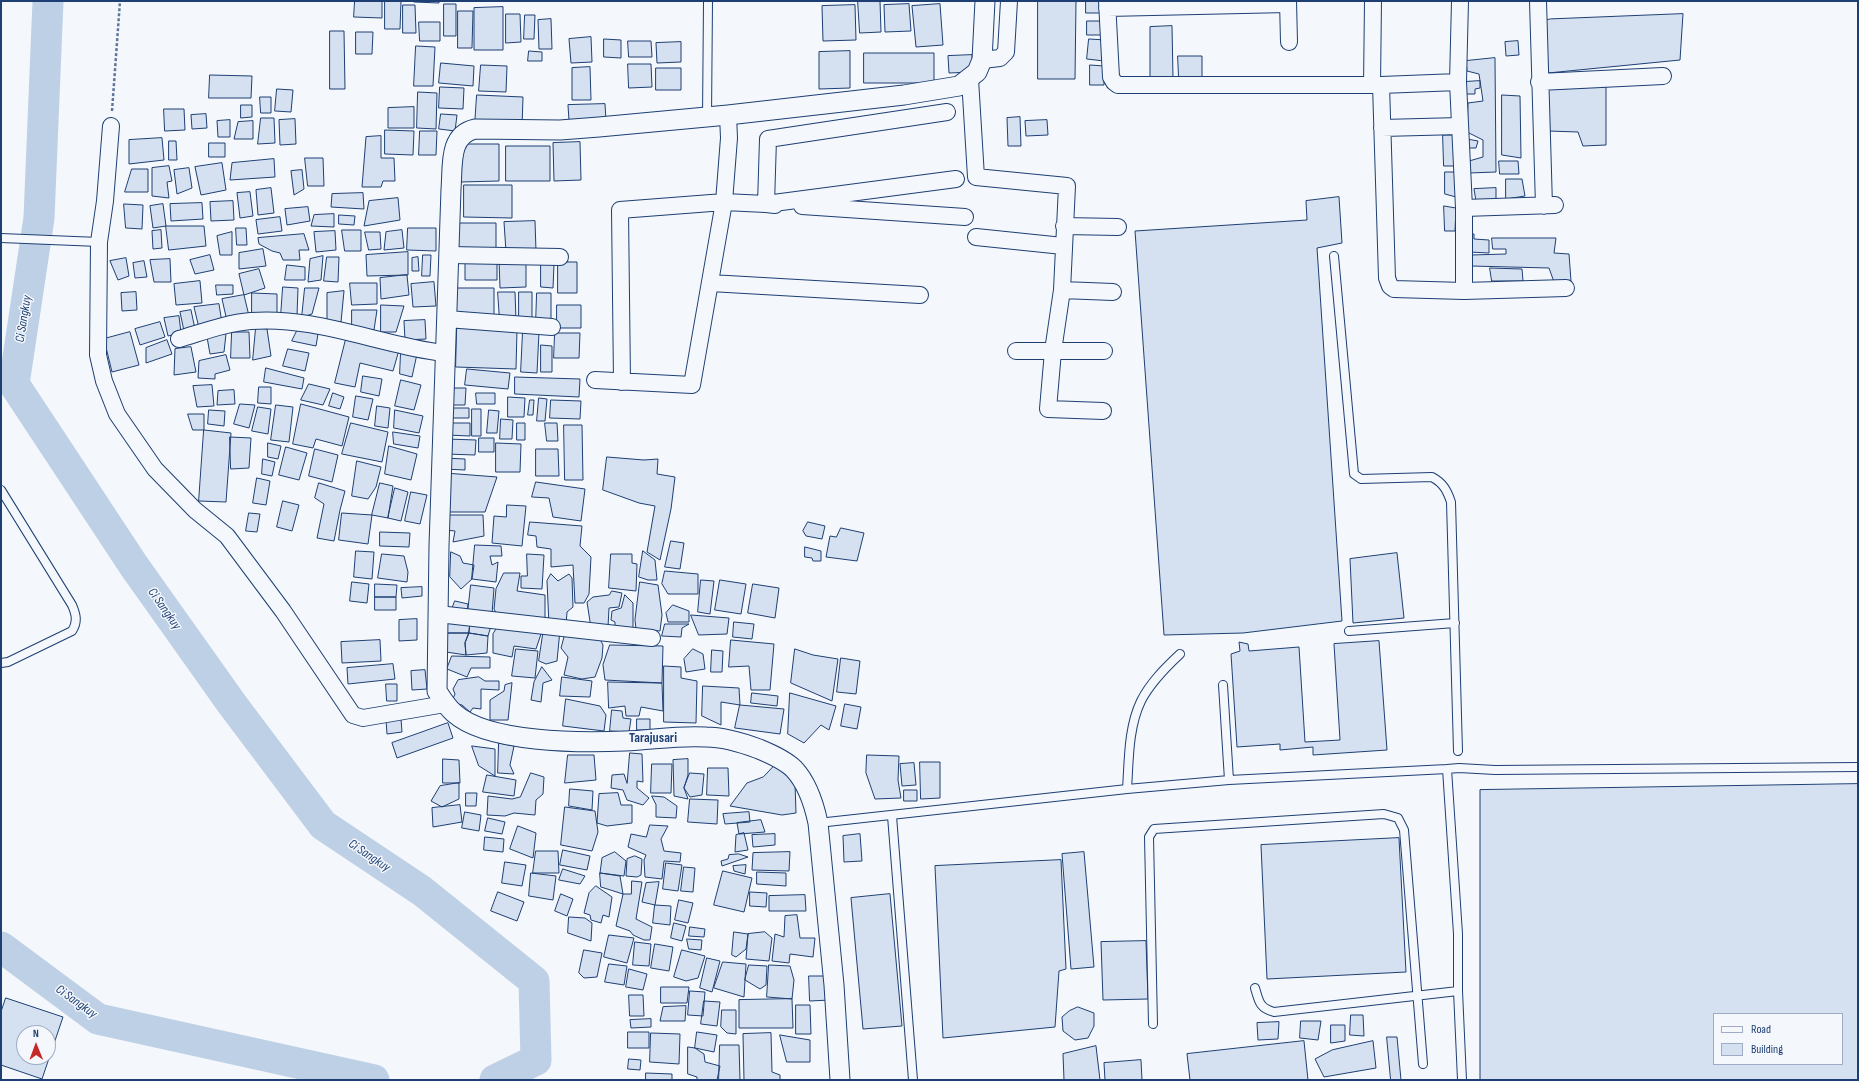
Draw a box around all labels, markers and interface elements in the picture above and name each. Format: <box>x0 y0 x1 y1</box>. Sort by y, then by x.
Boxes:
water label: Ci Sangkuy <box>13 295 35 343</box>
water label: Ci Sangkuy <box>144 585 184 633</box>
district label: Tarajusari <box>629 730 677 746</box>
water label: Ci Sangkuy <box>345 836 393 876</box>
water label: Ci Sangkuy <box>52 982 100 1022</box>
legend <box>1713 1013 1843 1065</box>
text: Road <box>1751 1022 1771 1037</box>
north arrow <box>16 1025 56 1065</box>
text: N <box>33 1027 39 1040</box>
text: Building <box>1751 1042 1783 1057</box>

